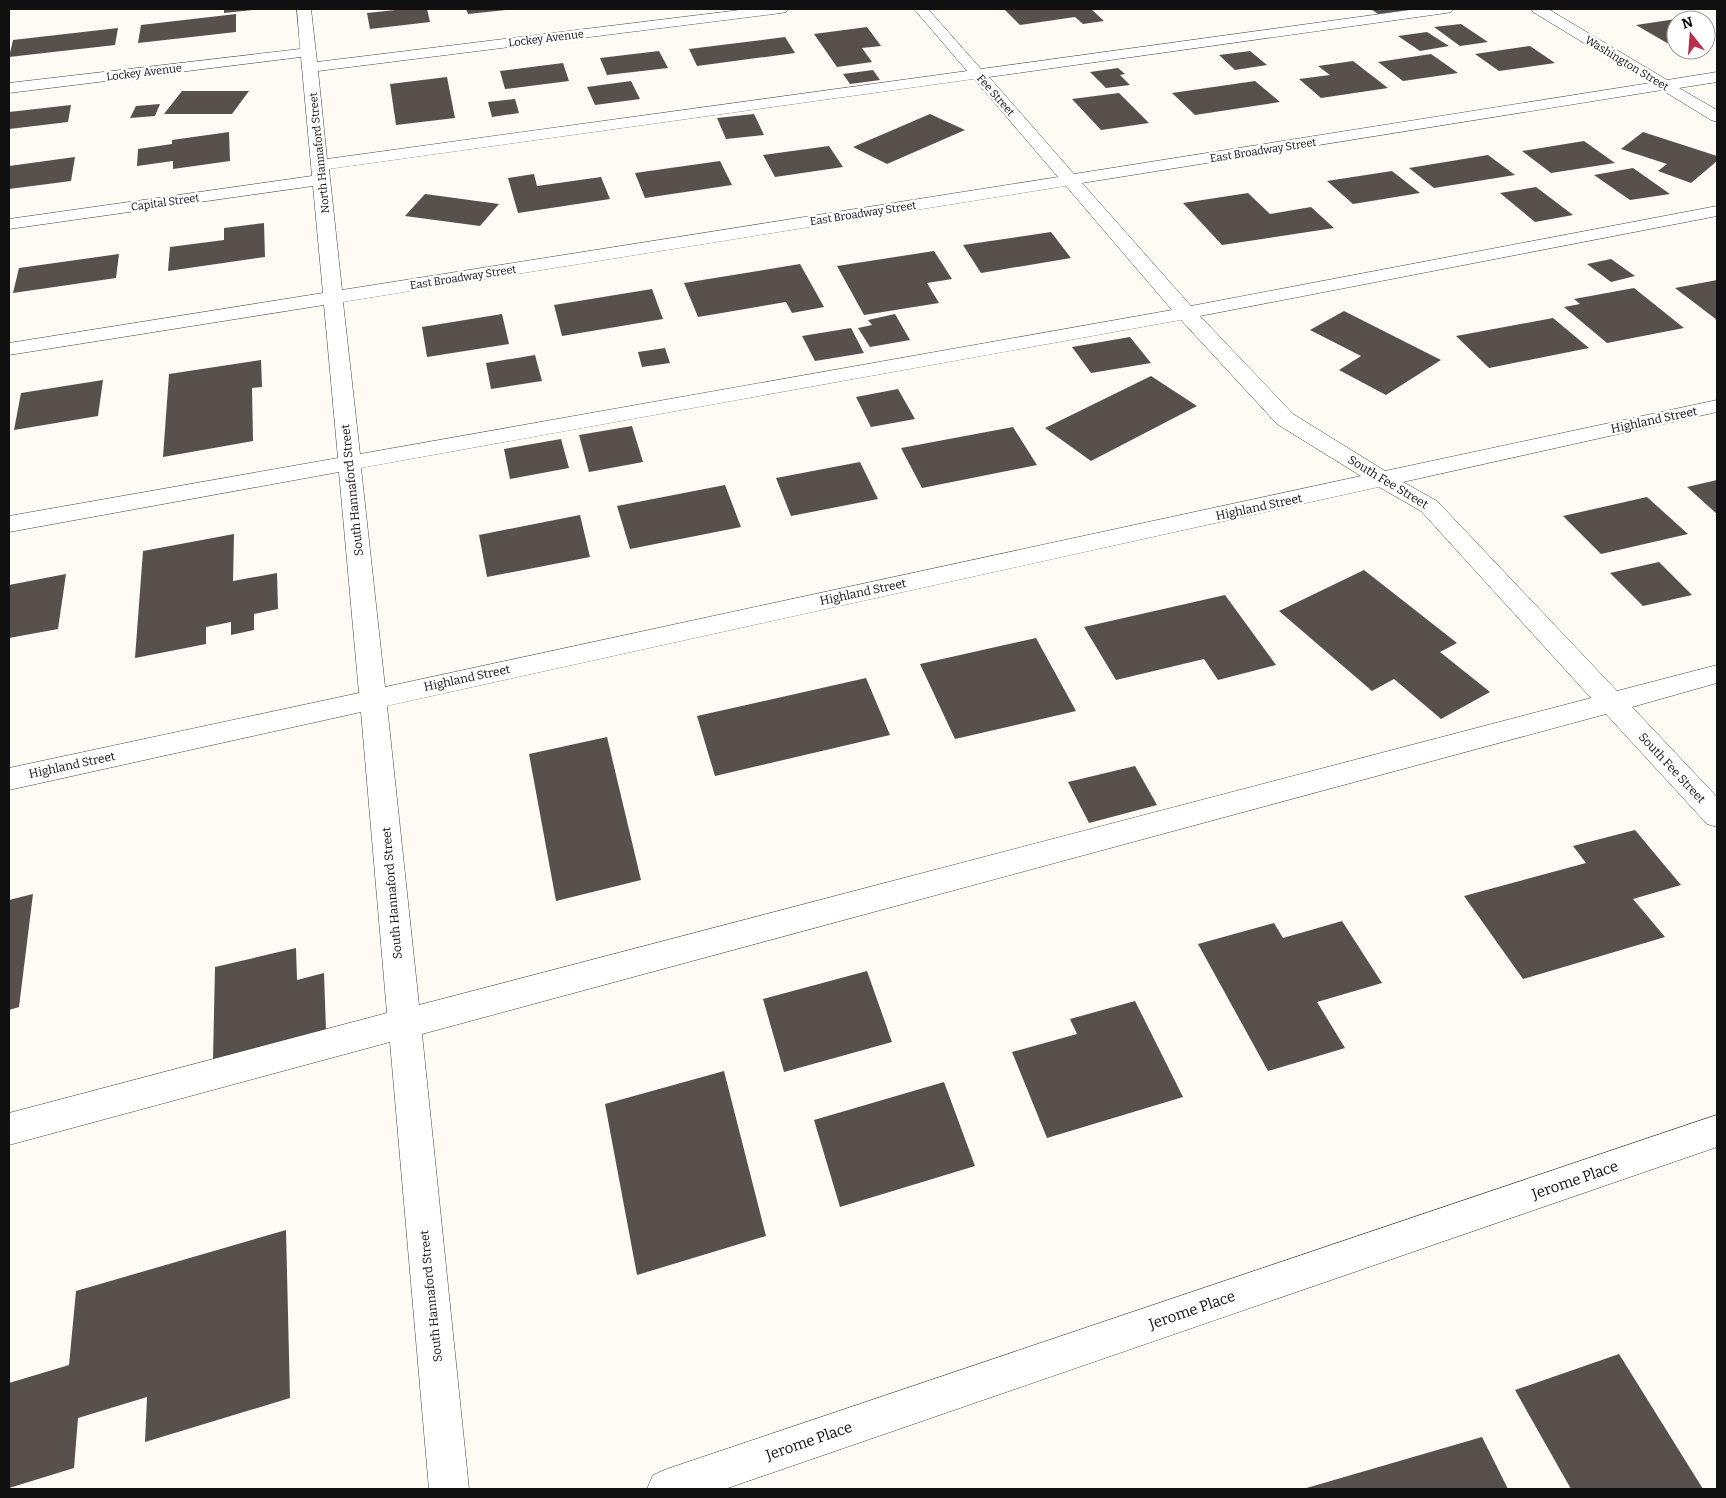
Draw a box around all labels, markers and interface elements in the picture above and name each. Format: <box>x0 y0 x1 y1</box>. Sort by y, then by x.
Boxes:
north arrow <box>1666 10 1716 60</box>
text: N <box>1680 13 1695 33</box>
street label: Lockey Avenue <box>508 27 585 50</box>
street label: Washington Street <box>1583 33 1671 94</box>
street label: Lockey Avenue <box>106 61 183 84</box>
street label: Fee Street <box>974 72 1017 119</box>
street label: North Hannaford Street <box>307 92 332 214</box>
street label: East Broadway Street <box>1209 136 1317 165</box>
street label: Capital Street <box>130 191 200 214</box>
street label: East Broadway Street <box>809 199 917 228</box>
street label: East Broadway Street <box>409 263 517 292</box>
street label: Highland Street <box>1610 404 1699 436</box>
street label: South Hannaford Street <box>338 423 366 557</box>
street label: South Fee Street <box>1345 453 1431 512</box>
street label: Highland Street <box>1215 491 1304 523</box>
street label: Highland Street <box>819 576 908 608</box>
street label: Highland Street <box>423 662 512 694</box>
street label: South Fee Street <box>1636 730 1709 807</box>
street label: Highland Street <box>28 749 117 781</box>
street label: South Hannaford Street <box>379 826 405 960</box>
street label: Jerome Place <box>1529 1157 1621 1204</box>
street label: South Hannaford Street <box>417 1229 445 1363</box>
street label: Jerome Place <box>1146 1287 1238 1334</box>
street label: Jerome Place <box>763 1418 855 1465</box>

